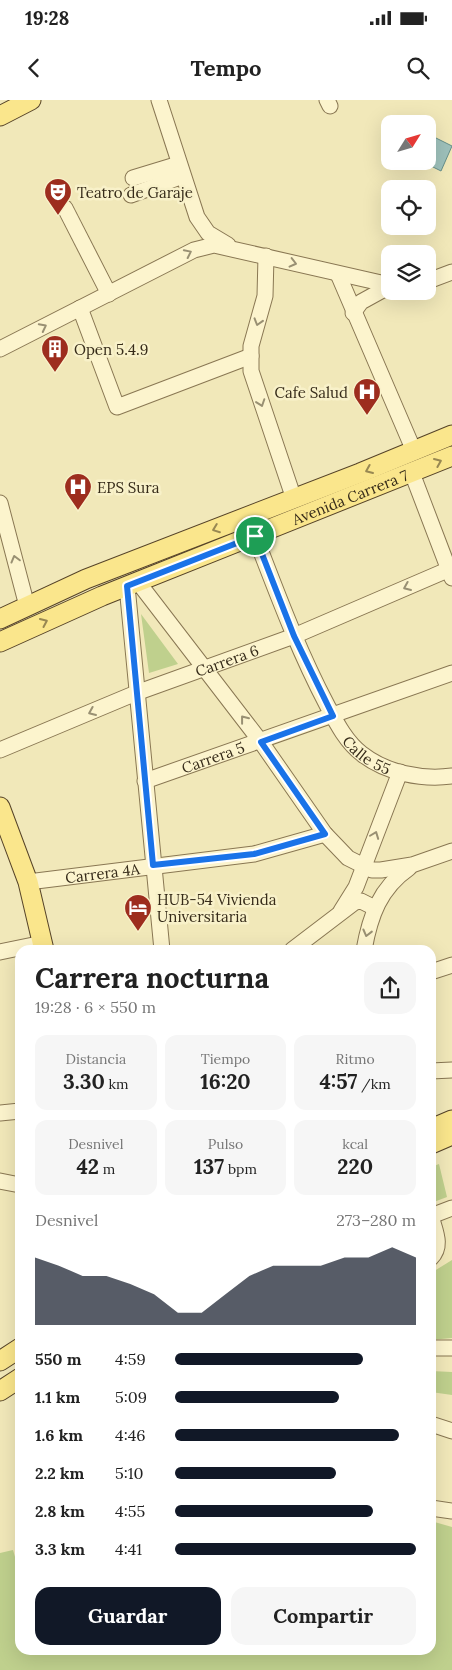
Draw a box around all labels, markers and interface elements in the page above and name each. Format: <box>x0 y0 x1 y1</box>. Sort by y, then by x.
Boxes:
text: 19:28 <box>25 6 69 30</box>
icon: back <box>20 54 48 82</box>
text: Tempo <box>191 54 261 82</box>
icon: search <box>404 54 432 82</box>
north arrow <box>381 115 436 170</box>
map controls <box>381 115 436 300</box>
theatre icon: Teatro de Garaje <box>43 177 73 216</box>
button: locate <box>381 180 436 235</box>
place label: Teatro de Garaje <box>77 183 193 202</box>
button: layers <box>381 245 436 300</box>
one-way arrow <box>183 249 192 260</box>
one-way arrow <box>289 257 298 268</box>
one-way arrow <box>253 317 263 325</box>
one-way arrow <box>38 323 47 333</box>
building icon: Open 5.4.9 <box>40 334 70 373</box>
place label: Open 5.4.9 <box>74 340 148 359</box>
hospital icon: Cafe Salud <box>352 377 382 416</box>
place label: Cafe Salud <box>274 383 348 402</box>
one-way arrow <box>255 398 265 407</box>
one-way arrow <box>433 458 442 468</box>
one-way arrow <box>365 463 374 474</box>
street label: Avenida Carrera 7 <box>288 465 411 529</box>
hospital icon: EPS Sura <box>63 472 93 511</box>
place label: EPS Sura <box>97 478 160 497</box>
pin <box>234 515 276 557</box>
icon: arrive <box>241 522 269 550</box>
one-way arrow <box>212 523 221 533</box>
one-way arrow <box>10 555 20 564</box>
one-way arrow <box>403 581 412 592</box>
one-way arrow <box>39 617 48 628</box>
street label: Carrera 6 <box>193 640 261 680</box>
one-way arrow <box>88 706 96 716</box>
one-way arrow <box>241 715 250 725</box>
street label: Calle 55 <box>339 732 393 778</box>
street label: Carrera 5 <box>179 737 247 777</box>
one-way arrow <box>369 831 380 840</box>
street label: Carrera 4A <box>64 859 141 887</box>
place label: HUB-54 Vivienda Universitaria <box>157 890 277 926</box>
hotel icon: HUB-54 Vivienda Universitaria <box>123 893 153 932</box>
one-way arrow <box>362 928 373 937</box>
text: Carrera nocturna <box>35 960 269 996</box>
button: share <box>364 962 416 1014</box>
text: 19:28 · 6 × 550 m <box>35 997 156 1017</box>
text: Distancia <box>66 1050 126 1068</box>
text: Tiempo <box>201 1050 250 1068</box>
text: Ritmo <box>336 1050 375 1068</box>
text: 3.30 <box>63 1068 105 1095</box>
text: 16:20 <box>200 1068 251 1095</box>
text: 4:57 <box>319 1068 357 1095</box>
text: km <box>105 1075 129 1093</box>
text: /km <box>357 1075 391 1093</box>
text: Desnivel <box>68 1135 123 1153</box>
text: Pulso <box>208 1135 243 1153</box>
text: kcal <box>342 1135 368 1153</box>
text: 42 <box>76 1153 99 1180</box>
text: 137 <box>194 1153 224 1180</box>
text: 220 <box>337 1153 373 1180</box>
text: m <box>99 1160 115 1178</box>
text: bpm <box>224 1160 257 1178</box>
text: Desnivel <box>35 1210 98 1230</box>
text: 273–280 m <box>336 1210 416 1230</box>
text: 550 m <box>35 1349 81 1369</box>
text: 4:59 <box>115 1349 146 1369</box>
text: 1.1 km <box>35 1387 80 1407</box>
text: 5:09 <box>115 1387 147 1407</box>
text: 1.6 km <box>35 1425 83 1445</box>
text: 4:46 <box>115 1425 146 1445</box>
text: 2.2 km <box>35 1463 84 1483</box>
text: 5:10 <box>115 1463 143 1483</box>
text: 2.8 km <box>35 1501 85 1521</box>
text: 4:55 <box>115 1501 145 1521</box>
text: 3.3 km <box>35 1539 85 1559</box>
text: 4:41 <box>115 1539 142 1559</box>
button: Guardar <box>35 1587 221 1645</box>
button: Compartir <box>231 1587 416 1645</box>

